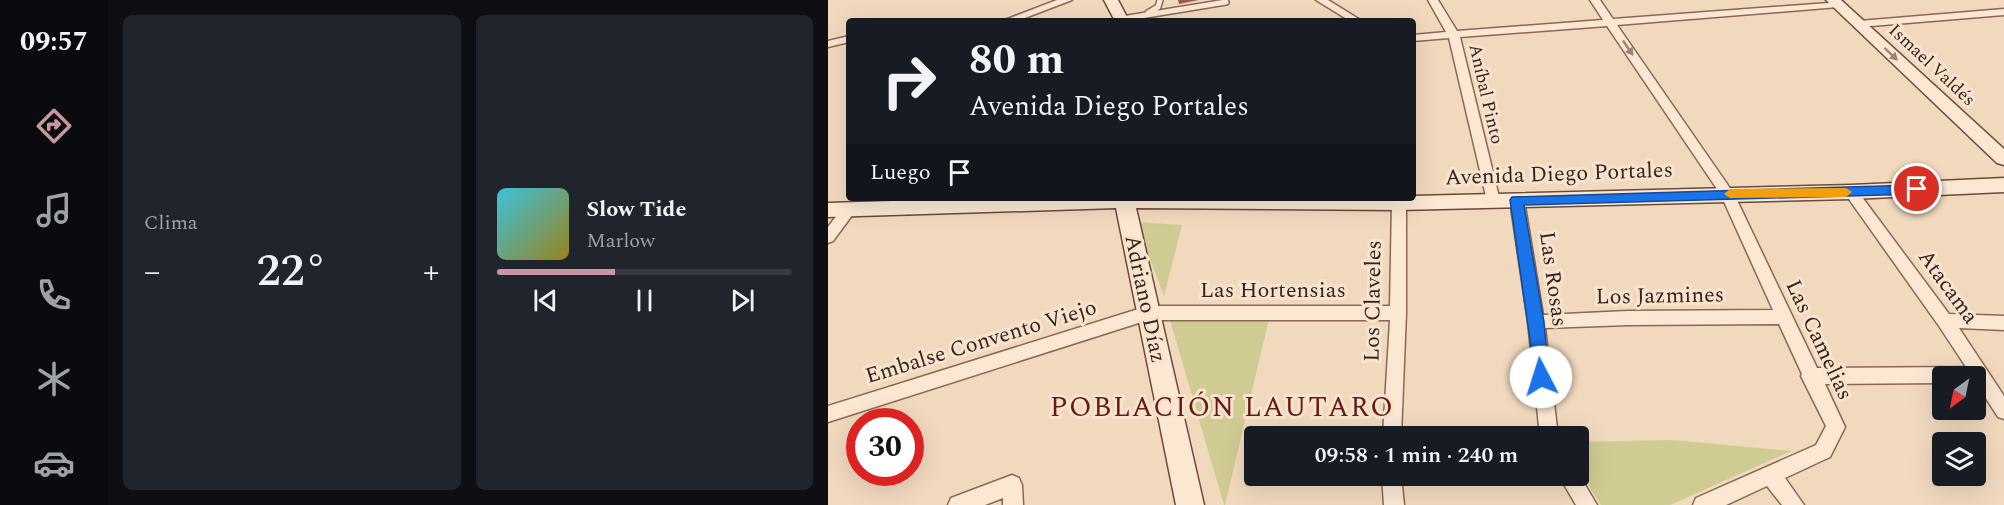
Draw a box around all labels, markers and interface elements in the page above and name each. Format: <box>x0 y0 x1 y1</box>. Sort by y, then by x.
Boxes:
street label: Ismael Valdés <box>1882 17 1982 113</box>
text: 09:57 <box>20 21 88 63</box>
text: 80 m <box>969 29 1064 92</box>
one-way arrow <box>1622 40 1633 57</box>
street label: Aníbal Pinto <box>1461 41 1511 147</box>
icon: right <box>870 42 948 120</box>
one-way arrow <box>1884 47 1899 61</box>
text: Avenida Diego Portales <box>969 86 1249 128</box>
icon: directions <box>33 105 75 147</box>
street label: Avenida Diego Portales <box>1444 154 1674 194</box>
text: Luego <box>870 156 931 189</box>
icon: arrive <box>943 156 976 189</box>
pin <box>1891 163 1942 214</box>
icon: arrive <box>1900 172 1933 205</box>
icon: music <box>33 189 75 231</box>
text: Slow Tide <box>587 193 686 226</box>
text: Clima <box>144 208 198 238</box>
text: Marlow <box>587 226 655 256</box>
street label: Las Rosas <box>1530 229 1576 329</box>
street label: Adriano Díaz <box>1115 232 1175 366</box>
text: 22° <box>256 237 327 306</box>
street label: Los Claveles <box>1355 240 1391 362</box>
street label: Atacama <box>1910 243 1987 331</box>
text: − <box>144 247 161 297</box>
text: + <box>423 247 440 297</box>
icon: phone <box>33 274 75 316</box>
street label: Las Hortensias <box>1200 274 1346 307</box>
street label: Las Camelias <box>1777 274 1861 406</box>
street label: Los Jazmines <box>1595 278 1725 314</box>
icon: previous <box>529 284 562 317</box>
icon: pause <box>628 284 661 317</box>
icon: next <box>726 284 759 317</box>
street label: Embalse Convento Viejo <box>861 291 1101 393</box>
position arrow <box>1509 345 1573 409</box>
icon: climate <box>33 358 75 400</box>
north arrow <box>1932 366 1986 420</box>
map controls <box>1932 366 1986 486</box>
district label: POBLACIÓN LAUTARO <box>1050 386 1394 429</box>
speed limit sign: 30 <box>846 408 924 486</box>
button: layers <box>1932 432 1986 486</box>
text: 09:58 · 1 min · 240 m <box>1315 439 1518 472</box>
icon: car <box>33 442 75 484</box>

